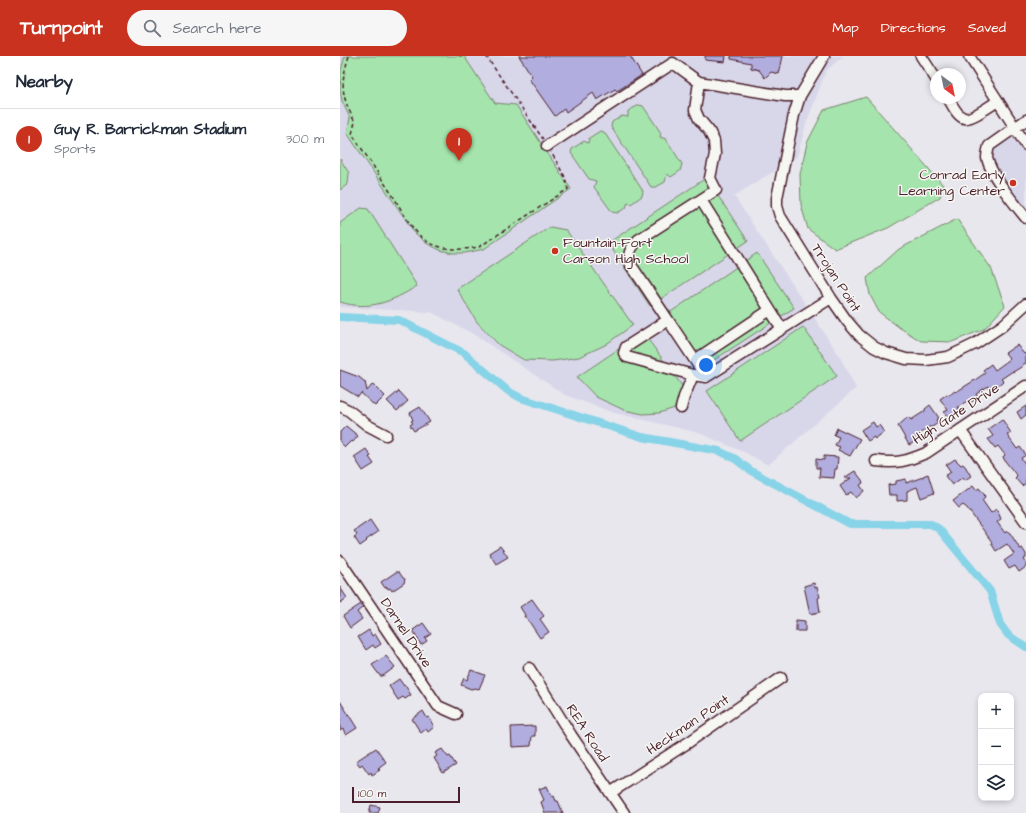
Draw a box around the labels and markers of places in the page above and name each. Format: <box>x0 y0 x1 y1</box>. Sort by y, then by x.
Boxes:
pin: 1 <box>446 128 472 161</box>
place label: Conrad Early Learning Center <box>898 165 1005 201</box>
marker: Conrad Early Learning Center <box>1008 178 1018 188</box>
place label: Fountain-Fort Carson High School <box>563 233 688 269</box>
marker: Fountain-Fort Carson High School <box>550 246 560 256</box>

